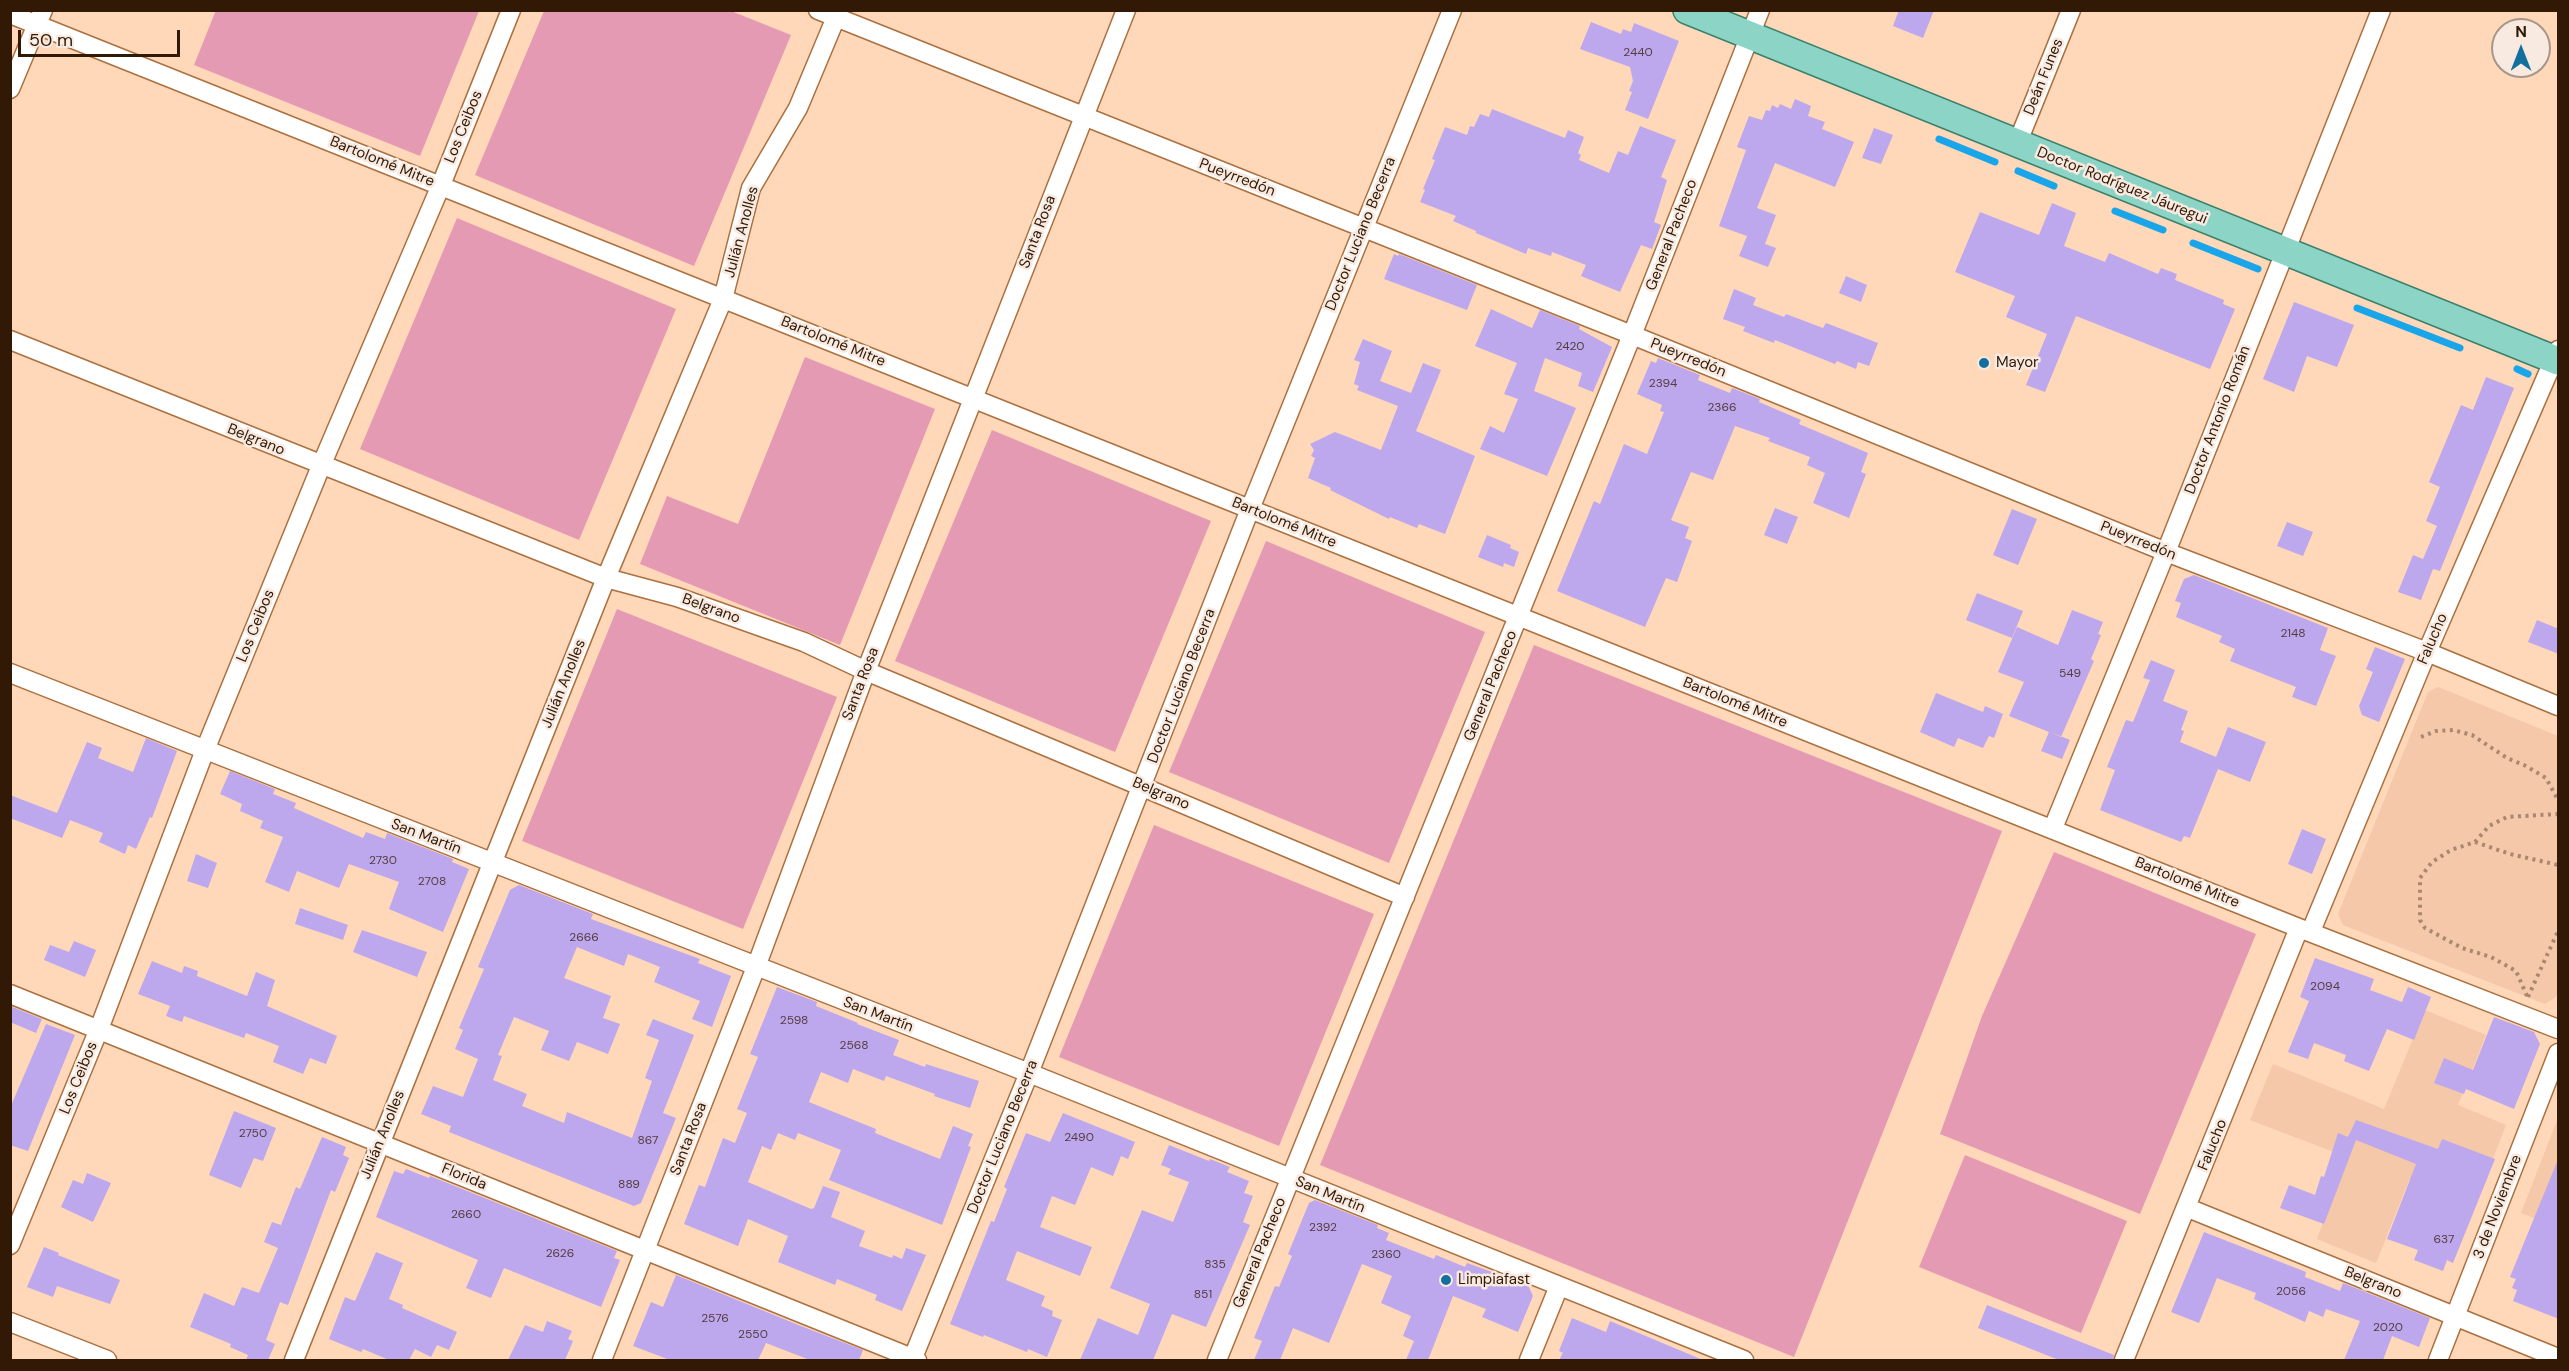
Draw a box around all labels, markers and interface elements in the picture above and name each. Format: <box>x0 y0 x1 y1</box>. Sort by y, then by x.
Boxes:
scale bar <box>21 18 183 56</box>
north arrow <box>2491 18 2551 78</box>
text: N <box>2515 21 2527 42</box>
text: 50 m <box>29 28 73 52</box>
street label: Deán Funes <box>2021 36 2067 118</box>
house number: 2440 <box>1623 46 1653 60</box>
street label: Los Ceibos <box>441 88 487 166</box>
street label: Bartolomé Mitre <box>327 133 437 191</box>
street label: Doctor Rodríguez Jáuregui <box>2034 144 2210 228</box>
street label: Pueyrredón <box>1196 155 1278 201</box>
street label: Doctor Luciano Becerra <box>1322 155 1400 313</box>
street label: General Pacheco <box>1642 177 1702 293</box>
street label: Julián Anolles <box>721 184 763 280</box>
street label: Santa Rosa <box>1016 193 1060 271</box>
street label: Bartolomé Mitre <box>778 313 888 371</box>
street label: Pueyrredón <box>1647 335 1729 381</box>
house number: 2420 <box>1556 340 1584 354</box>
street label: Doctor Antonio Román <box>2181 343 2255 497</box>
place label: Mayor <box>1996 354 2039 372</box>
marker: Mayor <box>1977 356 1991 370</box>
house number: 2394 <box>1649 377 1677 391</box>
house number: 2366 <box>1707 401 1737 415</box>
street label: Belgrano <box>225 420 287 460</box>
street label: Bartolomé Mitre <box>1229 494 1339 552</box>
street label: Pueyrredón <box>2097 518 2179 564</box>
street label: Los Ceibos <box>233 587 279 665</box>
street label: Belgrano <box>679 590 743 628</box>
street label: Doctor Luciano Becerra <box>1144 606 1220 766</box>
street label: Falucho <box>2414 611 2452 667</box>
house number: 2148 <box>2280 627 2306 641</box>
street label: General Pacheco <box>1461 628 1521 744</box>
street label: Julián Anolles <box>538 637 590 731</box>
street label: Santa Rosa <box>839 645 883 723</box>
house number: 549 <box>2059 667 2081 681</box>
street label: Bartolomé Mitre <box>1680 674 1790 732</box>
street label: Belgrano <box>1130 774 1192 814</box>
street label: San Martín <box>388 815 464 859</box>
house number: 2730 <box>369 854 397 868</box>
street label: Bartolomé Mitre <box>2132 854 2242 912</box>
house number: 2708 <box>418 875 446 889</box>
house number: 2666 <box>569 931 599 945</box>
house number: 2094 <box>2310 980 2340 994</box>
street label: San Martín <box>840 993 916 1037</box>
house number: 2598 <box>780 1014 808 1028</box>
street label: Los Ceibos <box>56 1039 102 1117</box>
house number: 2568 <box>839 1039 869 1053</box>
street label: Doctor Luciano Becerra <box>964 1058 1042 1216</box>
street label: Julián Anolles <box>357 1088 409 1182</box>
street label: Santa Rosa <box>667 1100 711 1178</box>
street label: Falucho <box>2195 1117 2231 1173</box>
house number: 2750 <box>239 1127 267 1141</box>
house number: 2490 <box>1064 1131 1094 1145</box>
house number: 867 <box>638 1134 658 1148</box>
street label: 3 de Noviembre <box>2470 1152 2526 1262</box>
street label: Florida <box>439 1160 489 1194</box>
street label: San Martín <box>1292 1173 1368 1217</box>
house number: 889 <box>618 1178 640 1192</box>
street label: General Pacheco <box>1230 1195 1290 1311</box>
house number: 2660 <box>451 1208 481 1222</box>
house number: 2392 <box>1309 1221 1337 1235</box>
house number: 637 <box>2434 1233 2454 1247</box>
house number: 2626 <box>546 1247 574 1261</box>
house number: 2360 <box>1371 1248 1401 1262</box>
house number: 835 <box>1204 1258 1226 1272</box>
street label: Belgrano <box>2342 1263 2404 1303</box>
place label: Limpiafast <box>1458 1271 1530 1289</box>
marker: Limpiafast <box>1439 1273 1453 1287</box>
house number: 2056 <box>2276 1285 2306 1299</box>
house number: 851 <box>1194 1288 1212 1302</box>
house number: 2576 <box>701 1312 729 1326</box>
house number: 2020 <box>2373 1321 2403 1335</box>
house number: 2550 <box>738 1328 768 1342</box>

